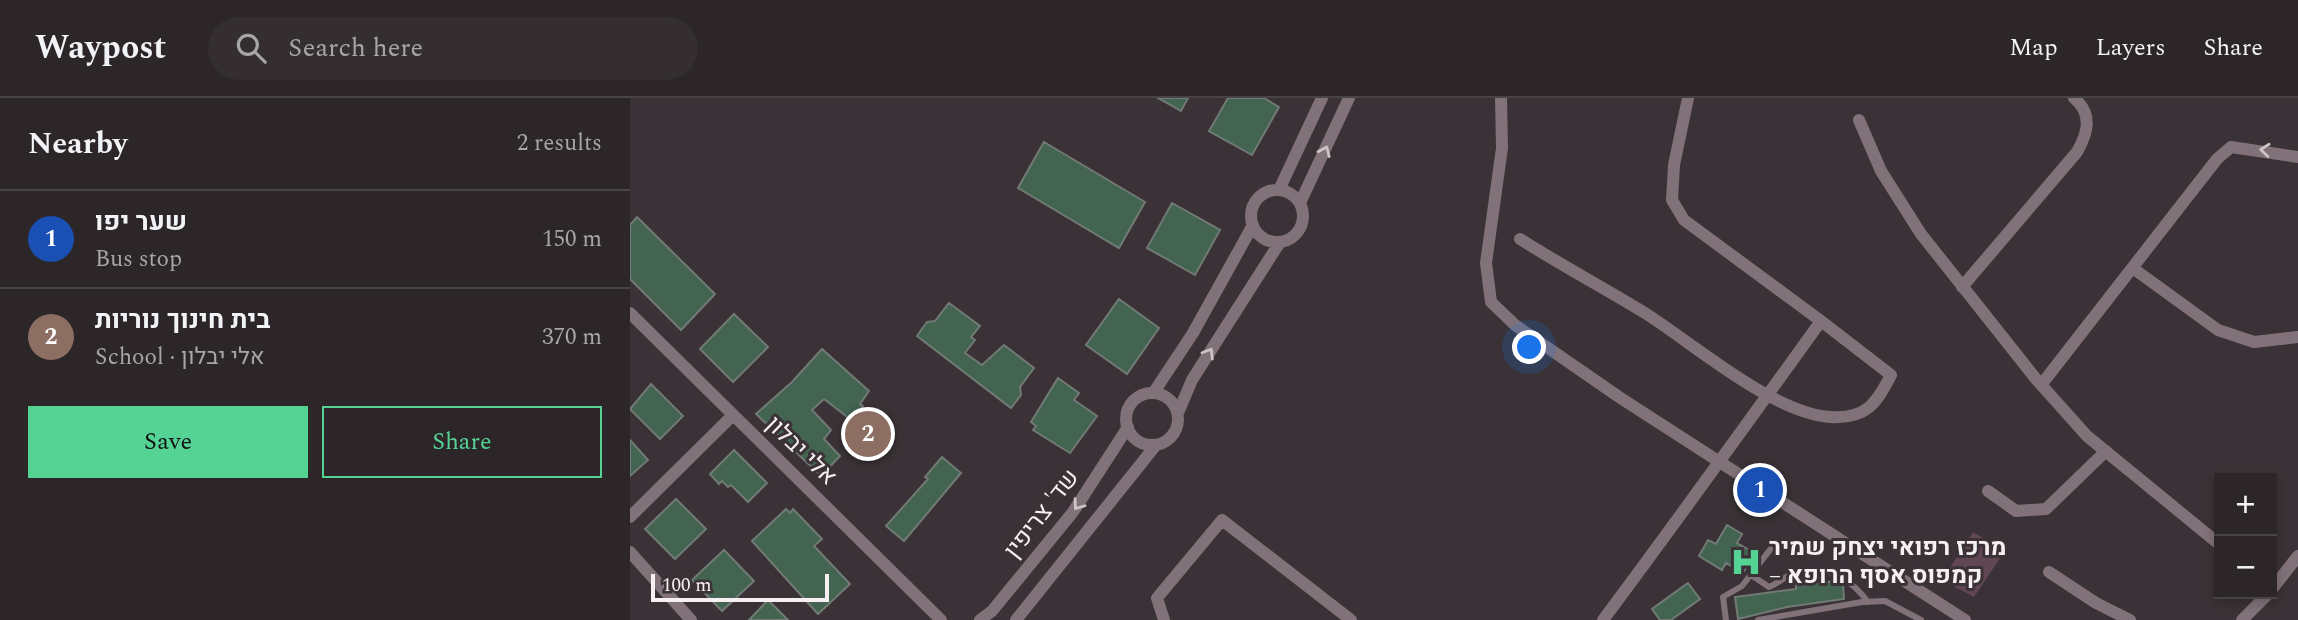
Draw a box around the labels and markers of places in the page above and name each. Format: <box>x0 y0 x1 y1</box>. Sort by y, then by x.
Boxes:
pin: 2 <box>845 408 891 460</box>
pin: 1 <box>1737 464 1783 516</box>
place label: מרכז רפואי יצחק שמיר – קמפוס אסף הרופא <box>1769 530 2006 594</box>
hospital icon: מרכז רפואי יצחק שמיר – קמפוס אסף הרופא <box>1729 545 1763 579</box>

